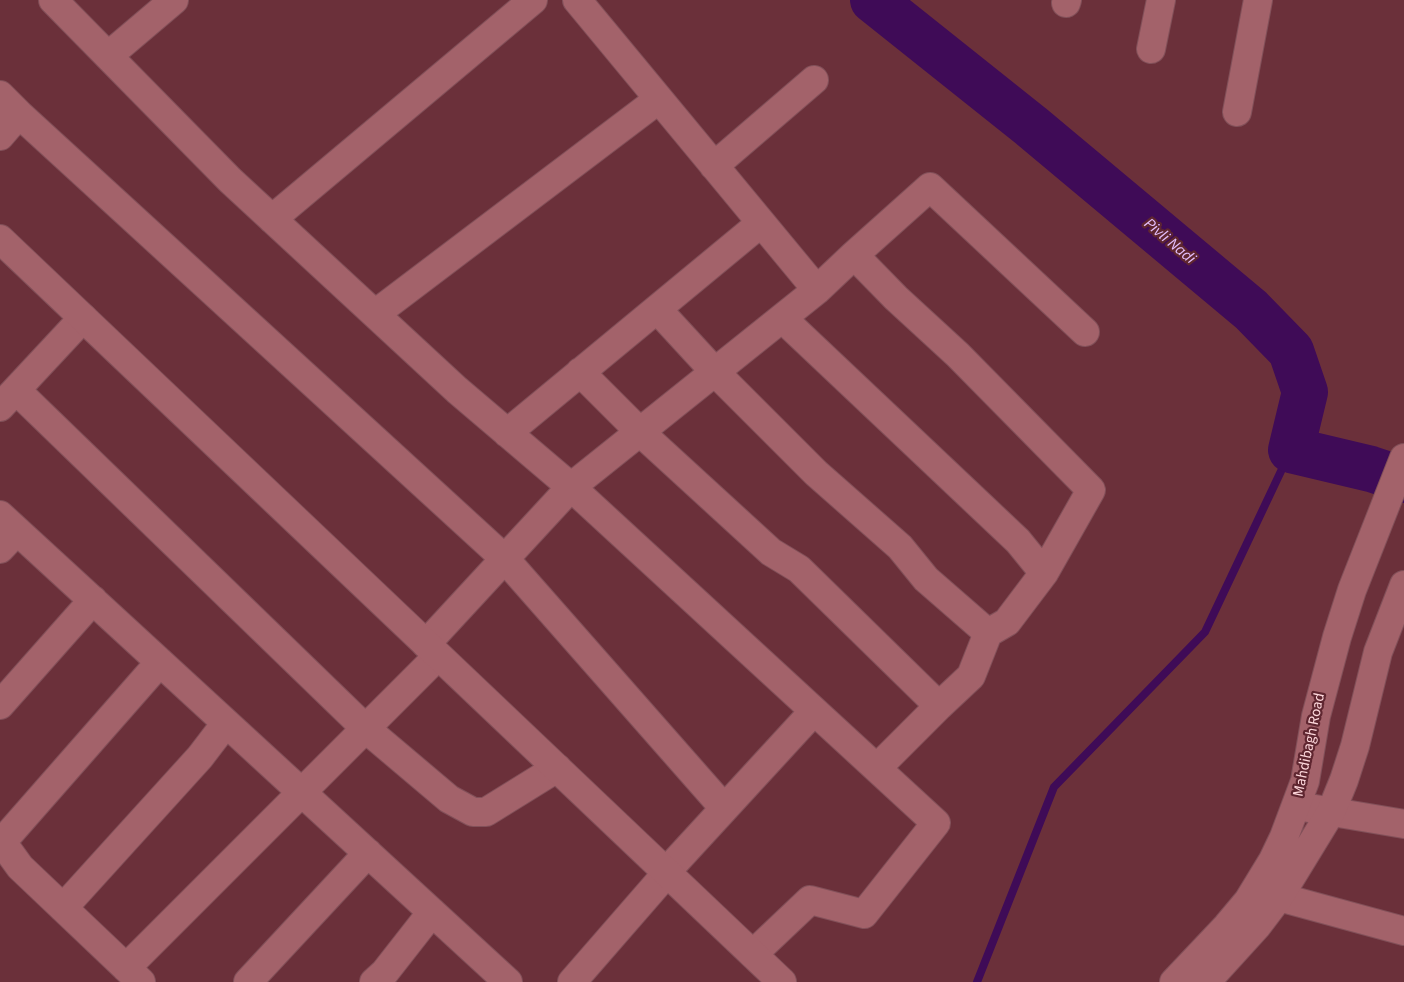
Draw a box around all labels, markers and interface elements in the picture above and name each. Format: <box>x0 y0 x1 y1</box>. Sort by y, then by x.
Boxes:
water label: Pivli Nadi <box>1139 215 1199 269</box>
street label: Mahdibagh Road <box>1290 692 1330 798</box>

